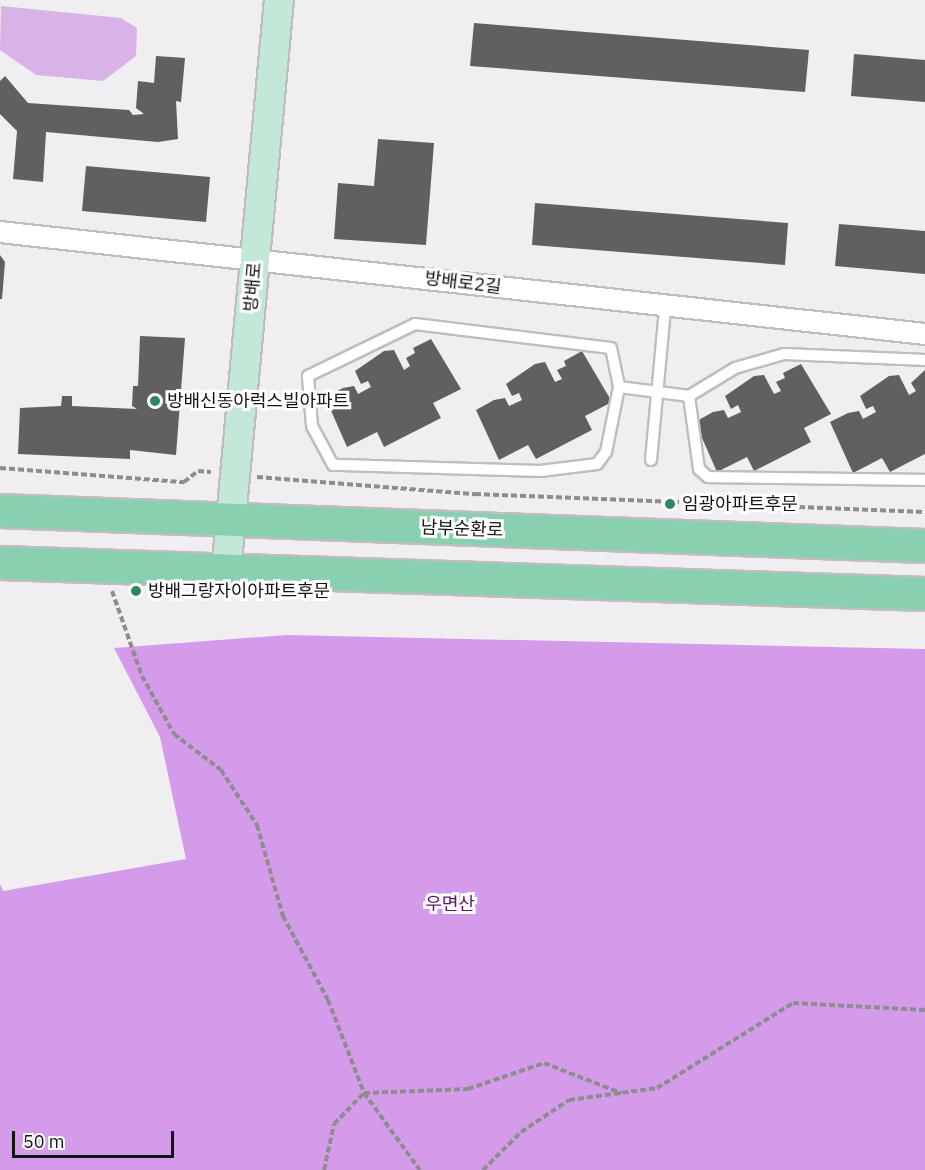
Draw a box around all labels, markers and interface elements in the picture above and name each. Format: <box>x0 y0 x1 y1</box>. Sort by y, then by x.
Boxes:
street label: 방배로 <box>240 261 266 313</box>
street label: 방배로2길 <box>423 268 503 298</box>
place label: 방배신동아럭스빌아파트 <box>167 390 349 412</box>
marker: 방배신동아럭스빌아파트 <box>148 394 162 408</box>
place label: 임광아파트후문 <box>682 493 798 515</box>
marker: 임광아파트후문 <box>663 497 677 511</box>
street label: 남부순환로 <box>420 517 504 541</box>
place label: 방배그랑자이아파트후문 <box>148 580 330 602</box>
marker: 방배그랑자이아파트후문 <box>129 584 143 598</box>
park label: 우면산 <box>425 893 475 915</box>
scale bar <box>15 1119 177 1157</box>
text: 50 m <box>23 1130 65 1153</box>

